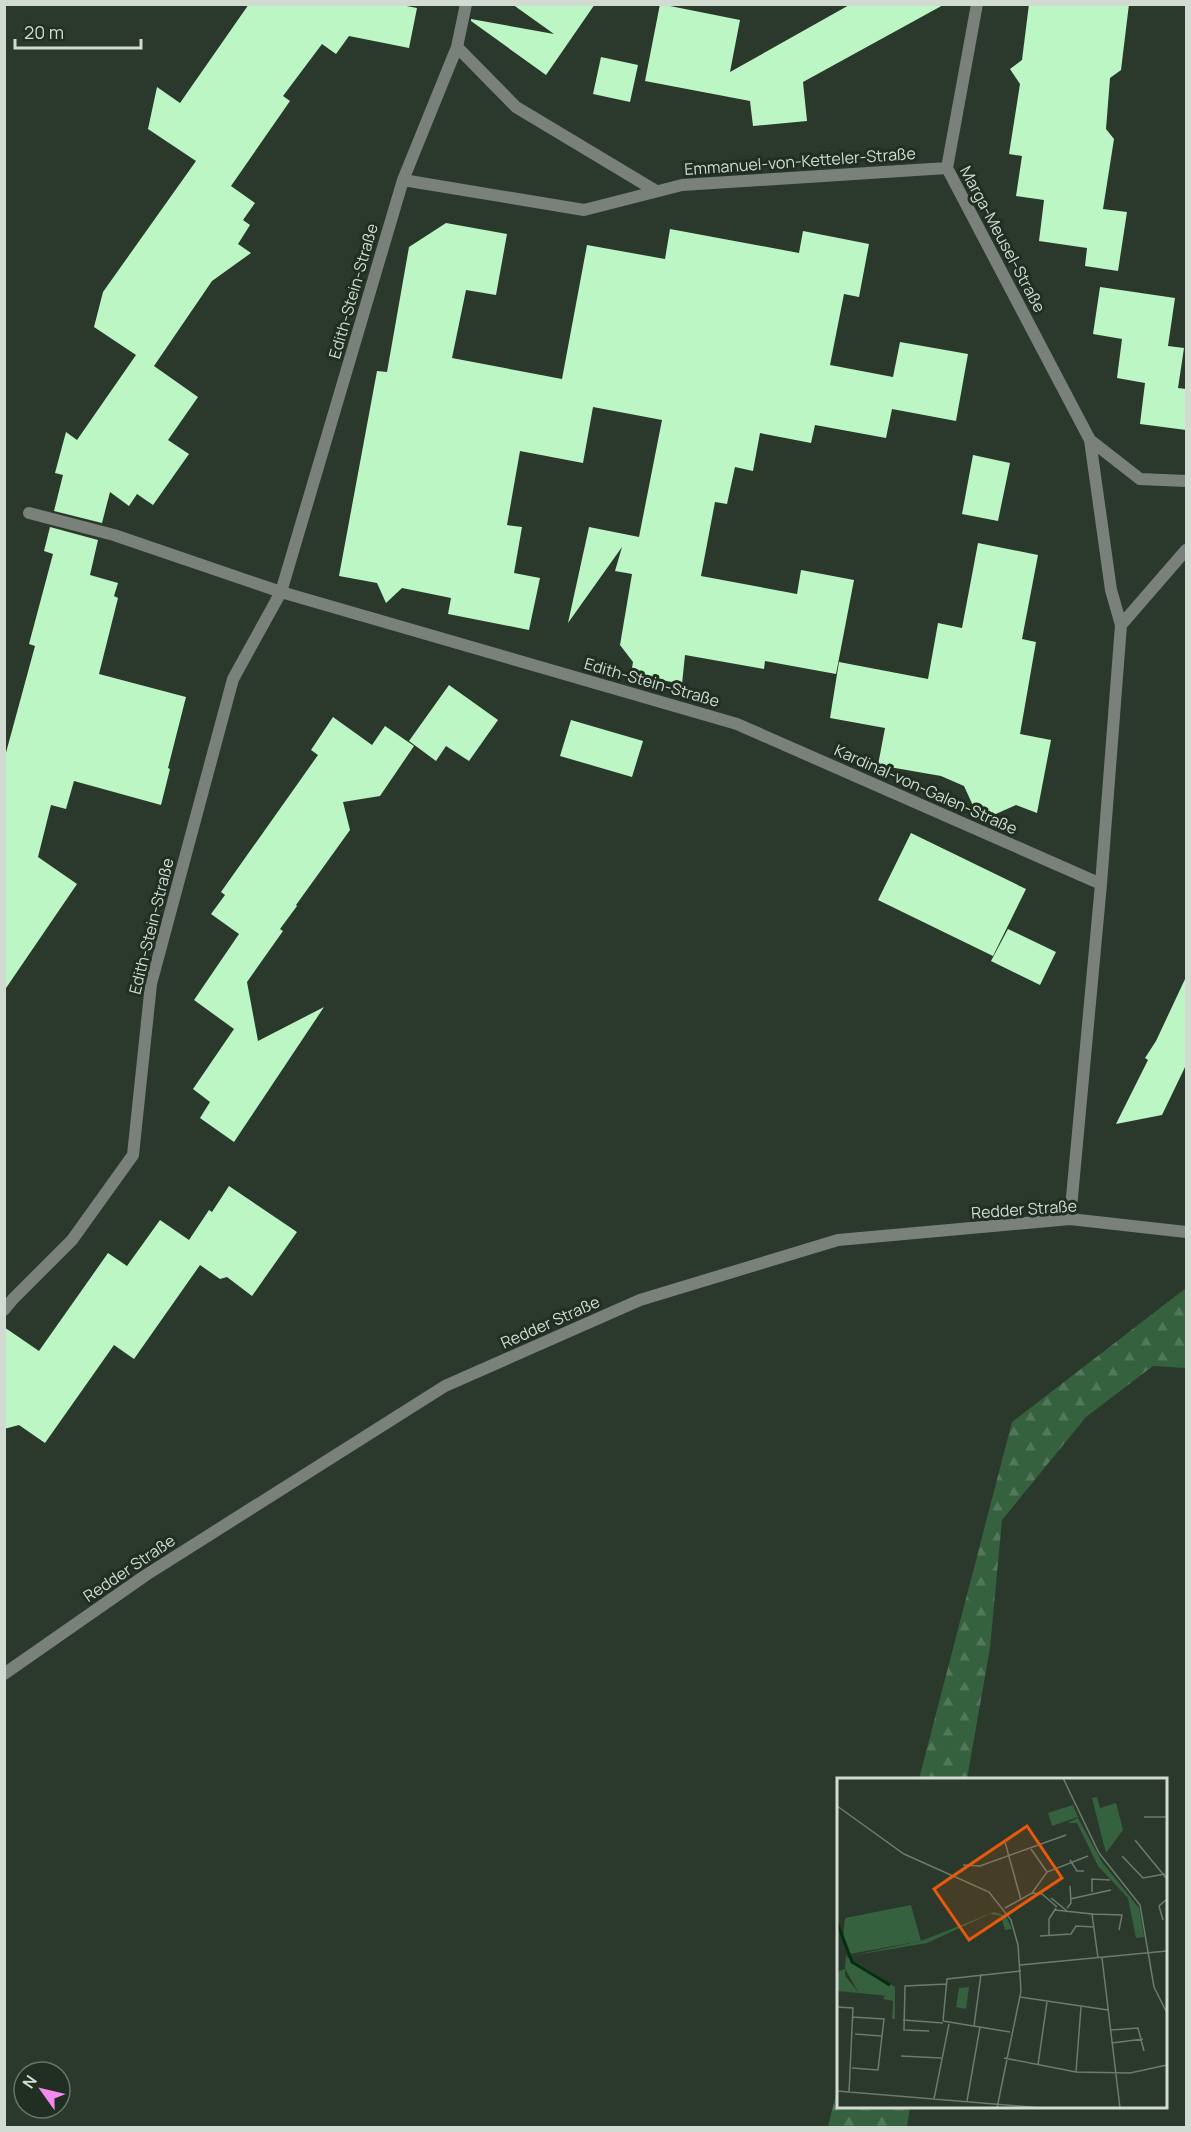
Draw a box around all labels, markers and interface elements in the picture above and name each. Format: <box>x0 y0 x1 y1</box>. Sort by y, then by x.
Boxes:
scale bar <box>15 12 141 50</box>
text: 20 m <box>24 20 64 44</box>
street label: Emmanuel-von-Ketteler-Straße <box>684 142 916 180</box>
street label: Marga-Meusel-Straße <box>955 162 1051 316</box>
street label: Edith-Stein-Straße <box>323 221 383 361</box>
street label: Edith-Stein-Straße <box>582 652 722 712</box>
street label: Kardinal-von-Galen-Straße <box>831 739 1021 839</box>
street label: Edith-Stein-Straße <box>123 856 179 996</box>
street label: Redder Straße <box>970 1194 1078 1224</box>
street label: Redder Straße <box>497 1290 603 1354</box>
street label: Redder Straße <box>79 1529 179 1607</box>
inset map <box>837 1778 1167 2108</box>
north arrow <box>12 2060 72 2120</box>
text: N <box>17 2071 42 2093</box>

